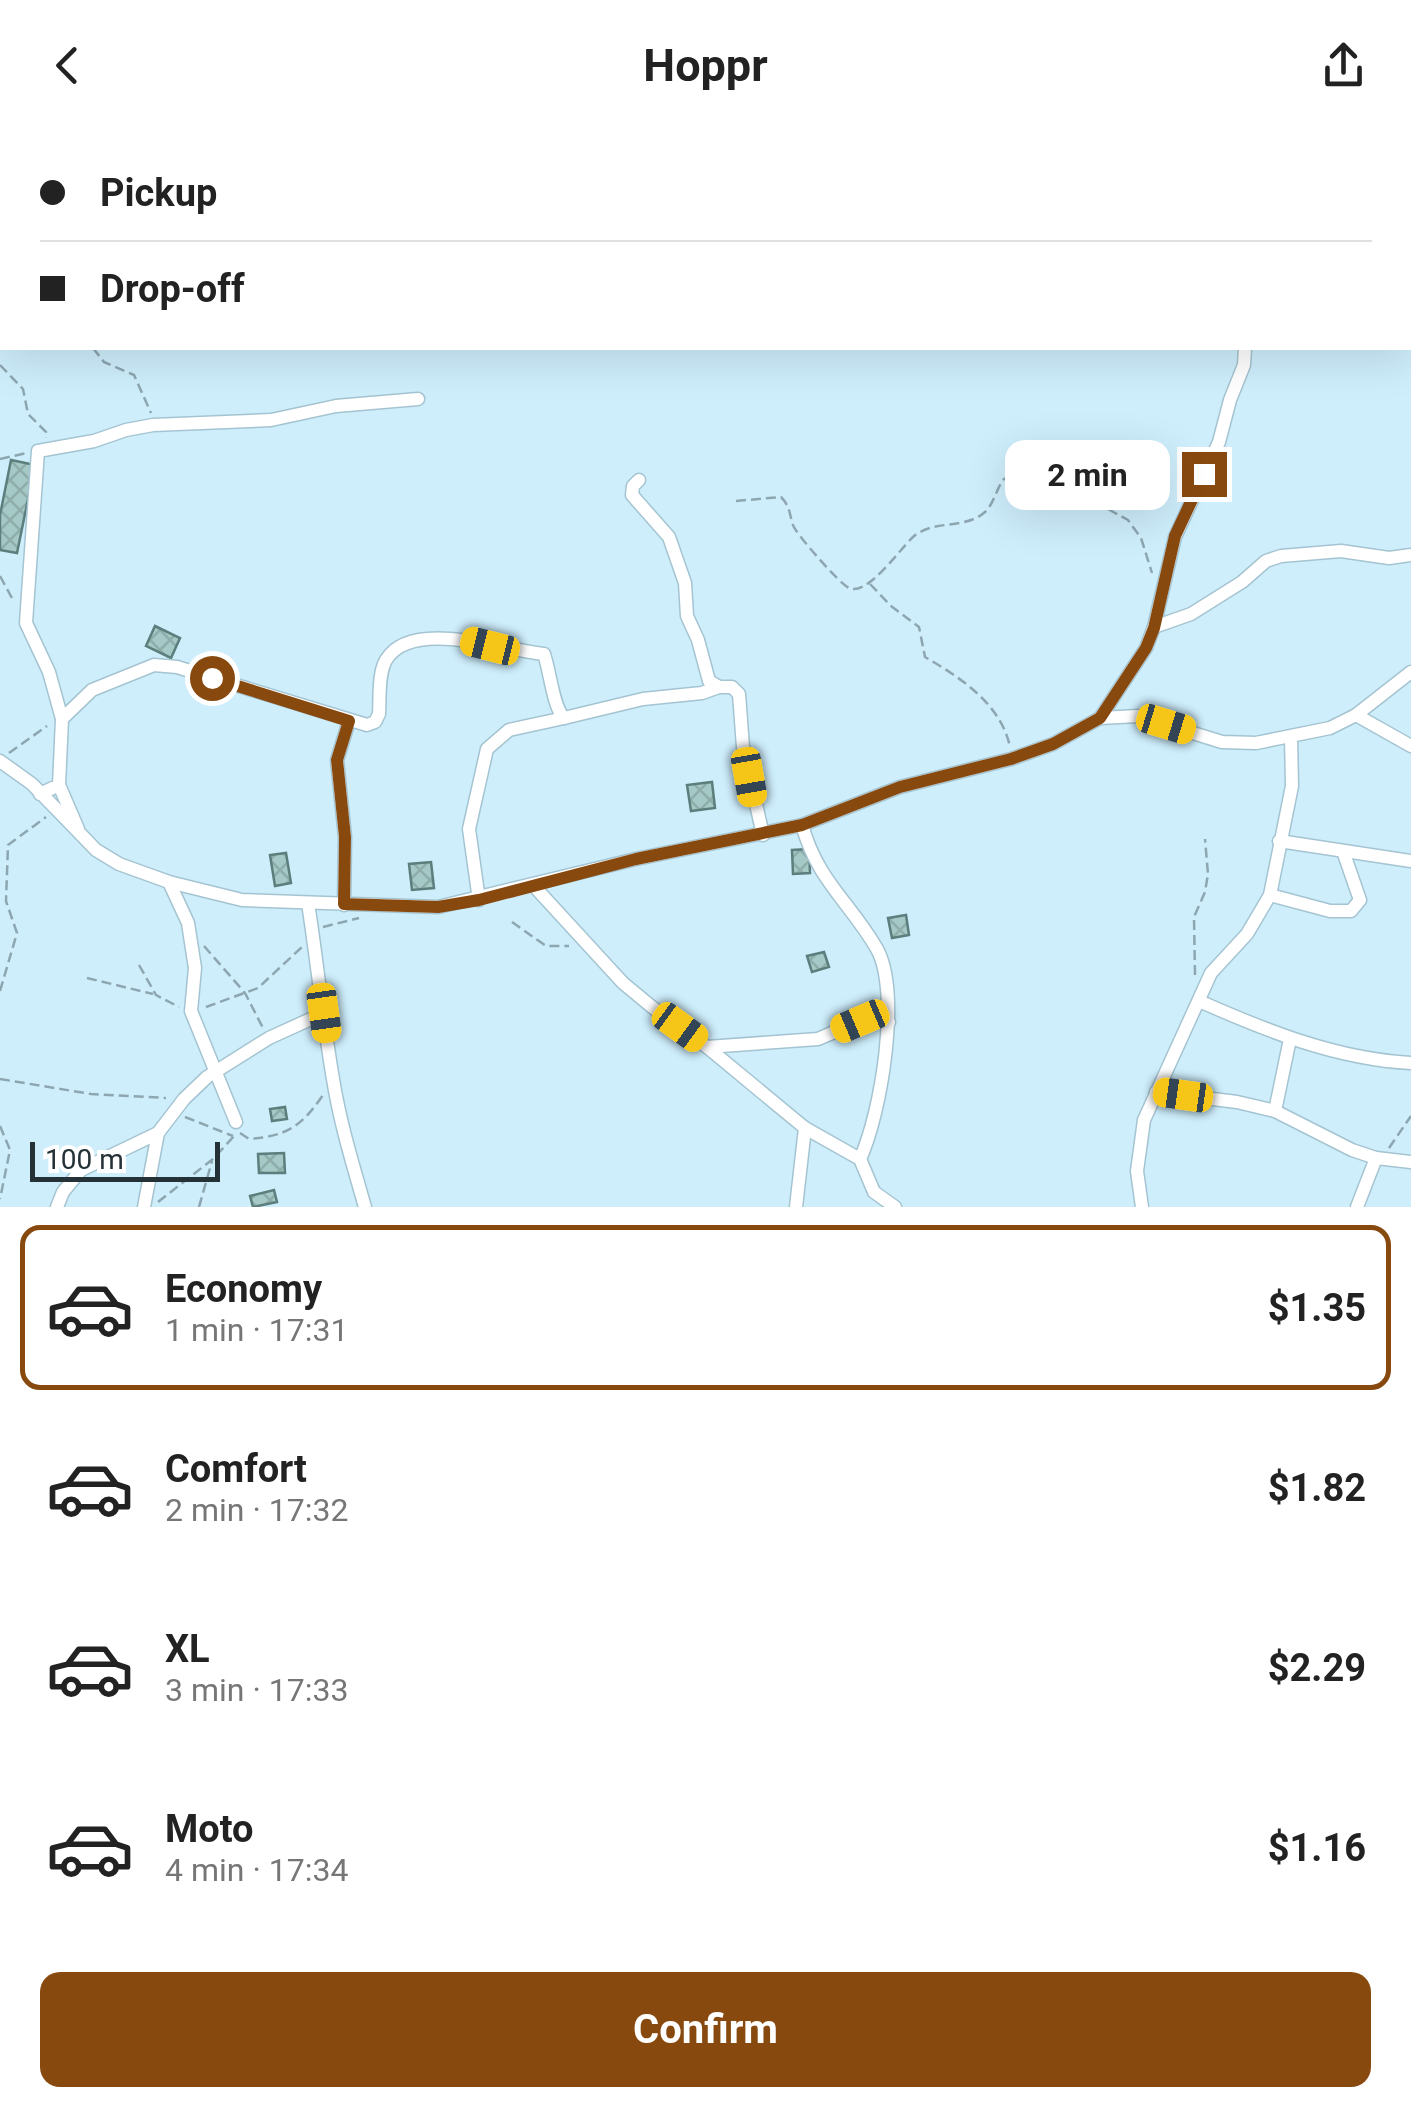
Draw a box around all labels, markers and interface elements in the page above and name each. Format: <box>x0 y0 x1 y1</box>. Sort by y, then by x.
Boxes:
icon: back <box>40 38 95 93</box>
icon: share <box>1316 38 1371 93</box>
text: Hoppr <box>643 39 768 92</box>
text: Pickup <box>100 171 217 215</box>
text: Drop-off <box>100 267 245 311</box>
callout: 2 min <box>1004 439 1169 509</box>
route end <box>1182 452 1227 497</box>
text: 2 min <box>1047 456 1128 494</box>
car <box>457 624 523 668</box>
route start <box>190 656 235 701</box>
car <box>1133 701 1199 747</box>
car <box>729 745 769 809</box>
car <box>305 981 343 1045</box>
car <box>827 995 893 1047</box>
car <box>647 997 713 1057</box>
car <box>1151 1076 1215 1114</box>
scale bar <box>30 1137 220 1182</box>
text: 100 m <box>45 1143 124 1176</box>
icon: car <box>45 1263 135 1353</box>
text: Economy <box>165 1267 322 1311</box>
text: $1.35 <box>1268 1286 1366 1330</box>
text: 1 min · 17:31 <box>165 1311 348 1349</box>
icon: car <box>45 1443 135 1533</box>
text: Comfort <box>165 1447 307 1491</box>
text: $1.82 <box>1268 1466 1366 1510</box>
text: 2 min · 17:32 <box>165 1491 348 1529</box>
icon: car <box>45 1623 135 1713</box>
text: XL <box>165 1627 210 1671</box>
text: $2.29 <box>1268 1646 1366 1690</box>
text: 3 min · 17:33 <box>165 1671 348 1709</box>
icon: car <box>45 1803 135 1893</box>
text: Moto <box>165 1807 254 1851</box>
text: $1.16 <box>1268 1826 1366 1870</box>
text: 4 min · 17:34 <box>165 1851 348 1889</box>
button: Confirm <box>40 1972 1371 2087</box>

